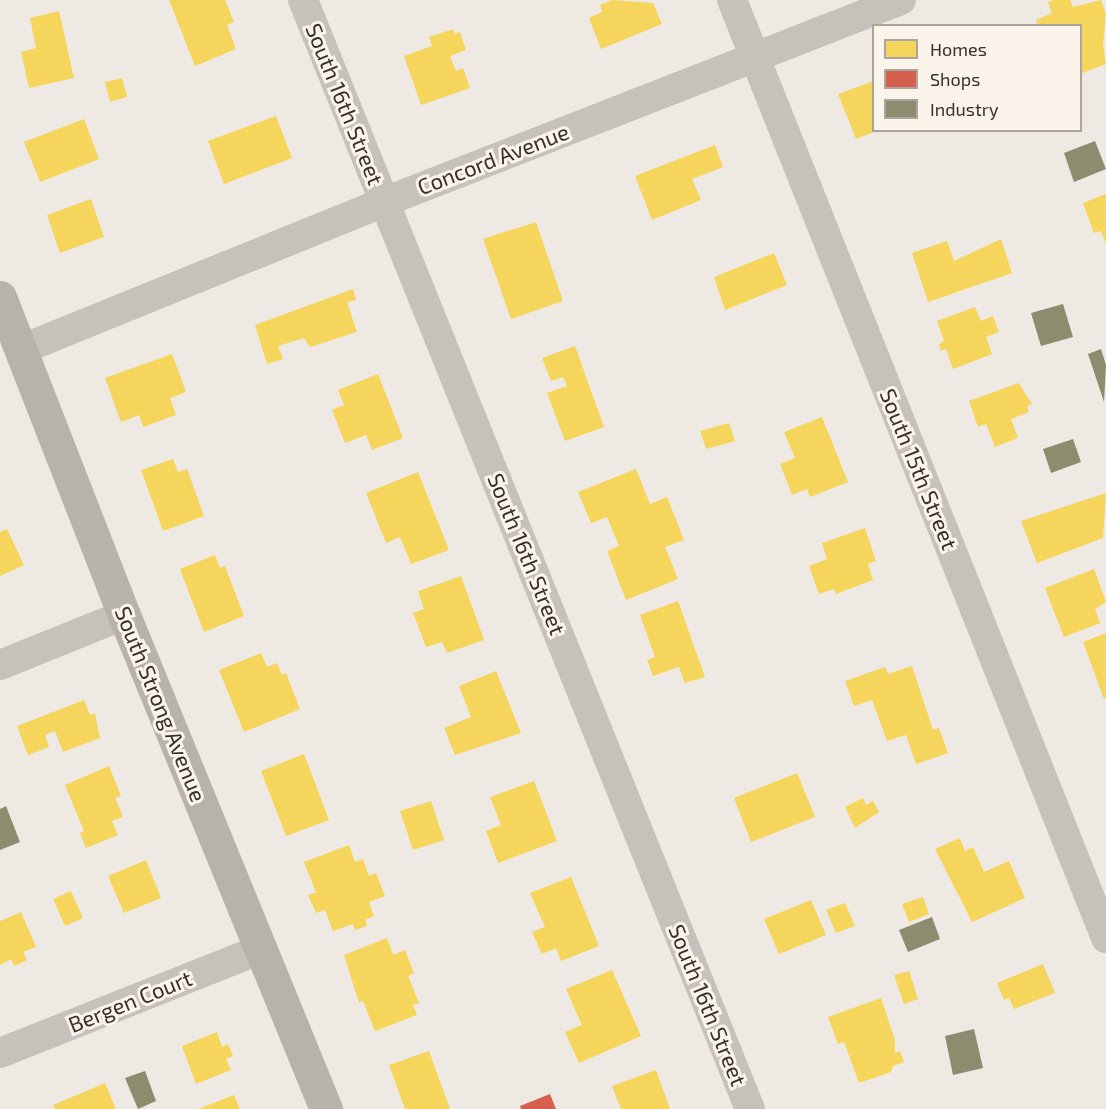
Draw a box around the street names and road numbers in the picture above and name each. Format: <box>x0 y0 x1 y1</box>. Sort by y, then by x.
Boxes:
street label: South 16th Street <box>301 19 389 189</box>
street label: Concord Avenue <box>413 118 573 200</box>
street label: South 15th Street <box>875 385 963 553</box>
street label: South 16th Street <box>483 469 571 639</box>
street label: South Strong Avenue <box>110 602 212 806</box>
street label: South 16th Street <box>664 920 752 1090</box>
street label: Bergen Court <box>64 964 196 1038</box>

